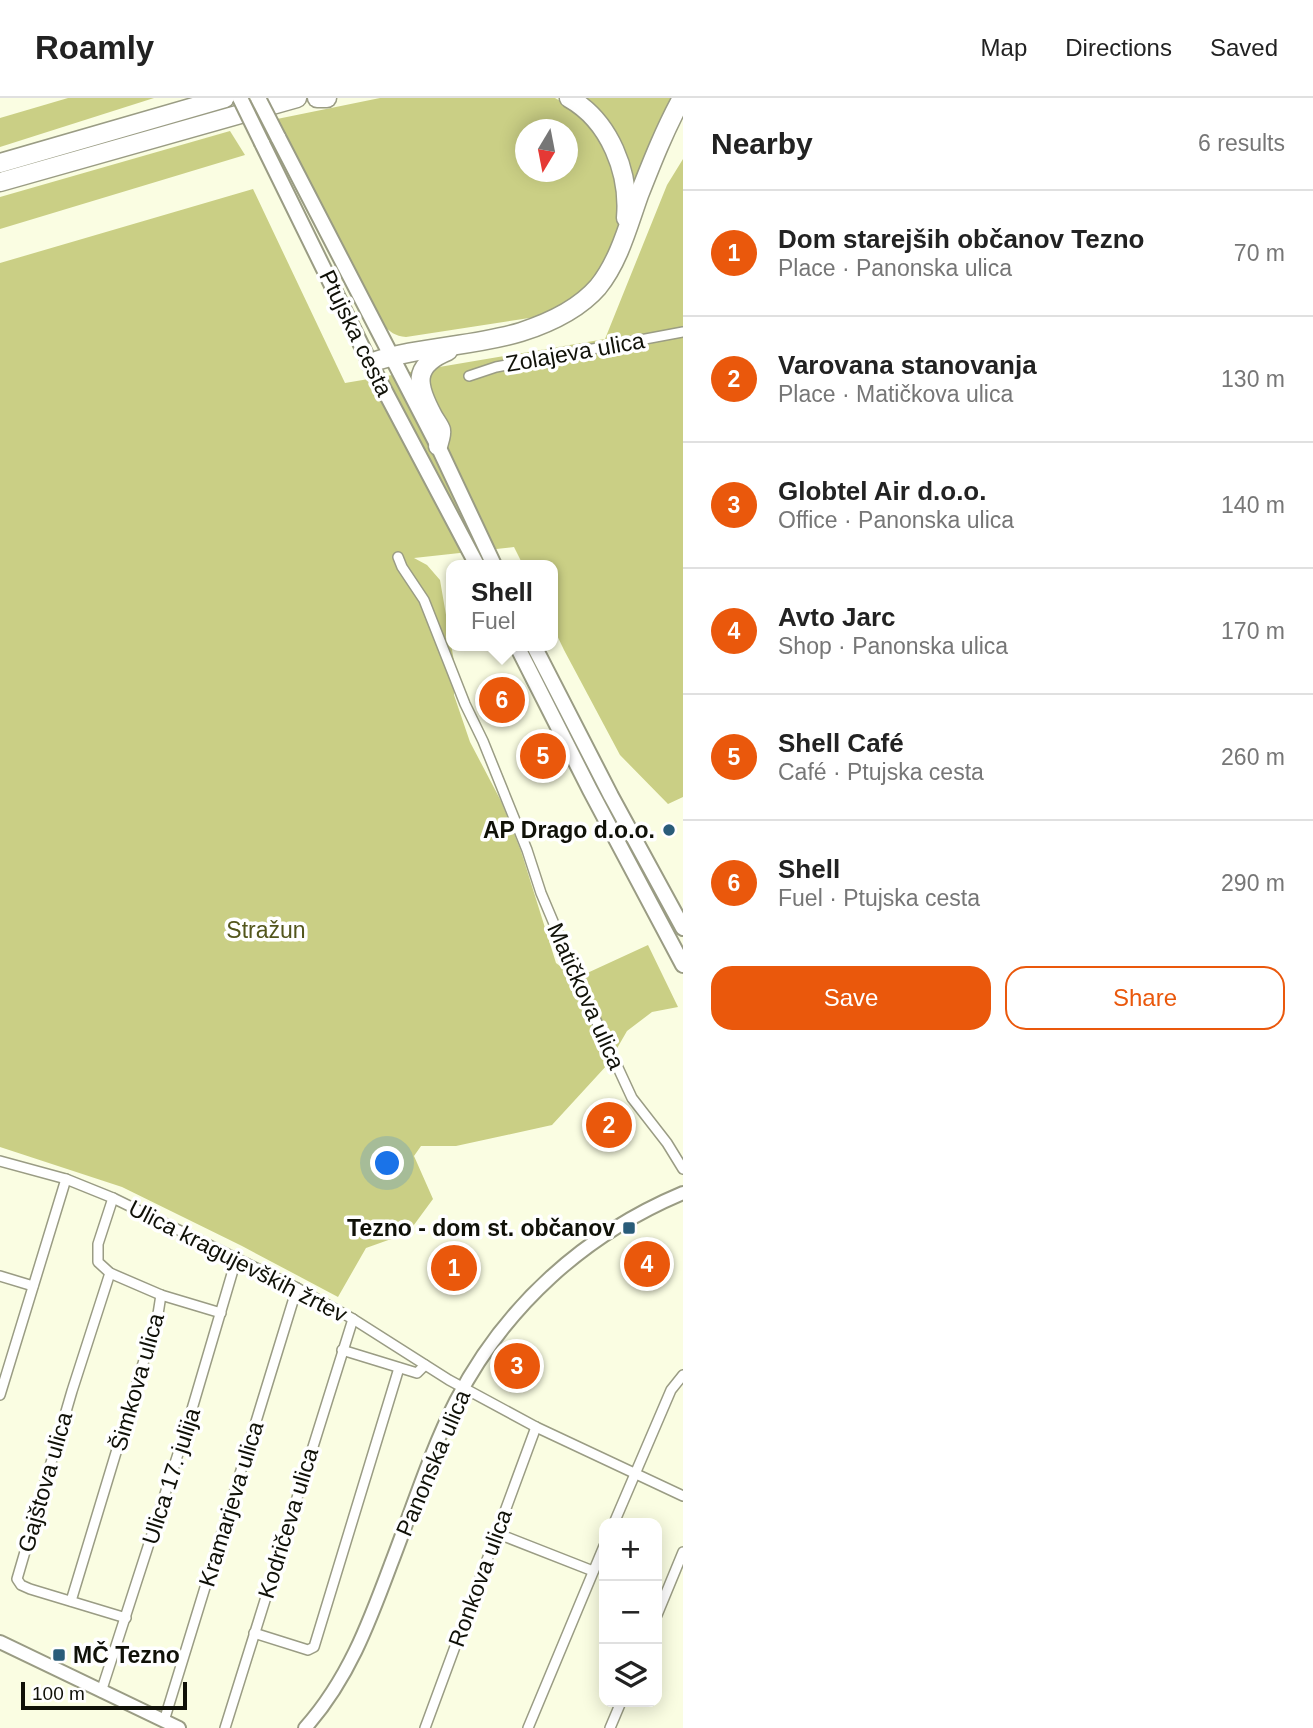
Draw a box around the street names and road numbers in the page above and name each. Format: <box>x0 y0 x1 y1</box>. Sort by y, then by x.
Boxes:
street label: Ptujska cesta <box>314 266 398 400</box>
street label: Zolajeva ulica <box>503 327 647 377</box>
street label: Matičkova ulica <box>542 919 630 1073</box>
street label: Ulica kragujevških žrtev <box>124 1195 352 1328</box>
street label: Šimkova ulica <box>104 1310 169 1454</box>
street label: Panonska ulica <box>391 1386 476 1540</box>
street label: Ulica 17. julija <box>137 1404 205 1547</box>
street label: Gajštova ulica <box>13 1409 77 1555</box>
street label: Kramarjeva ulica <box>194 1418 269 1590</box>
street label: Kodričeva ulica <box>253 1444 323 1601</box>
street label: Ronkova ulica <box>443 1505 517 1650</box>

